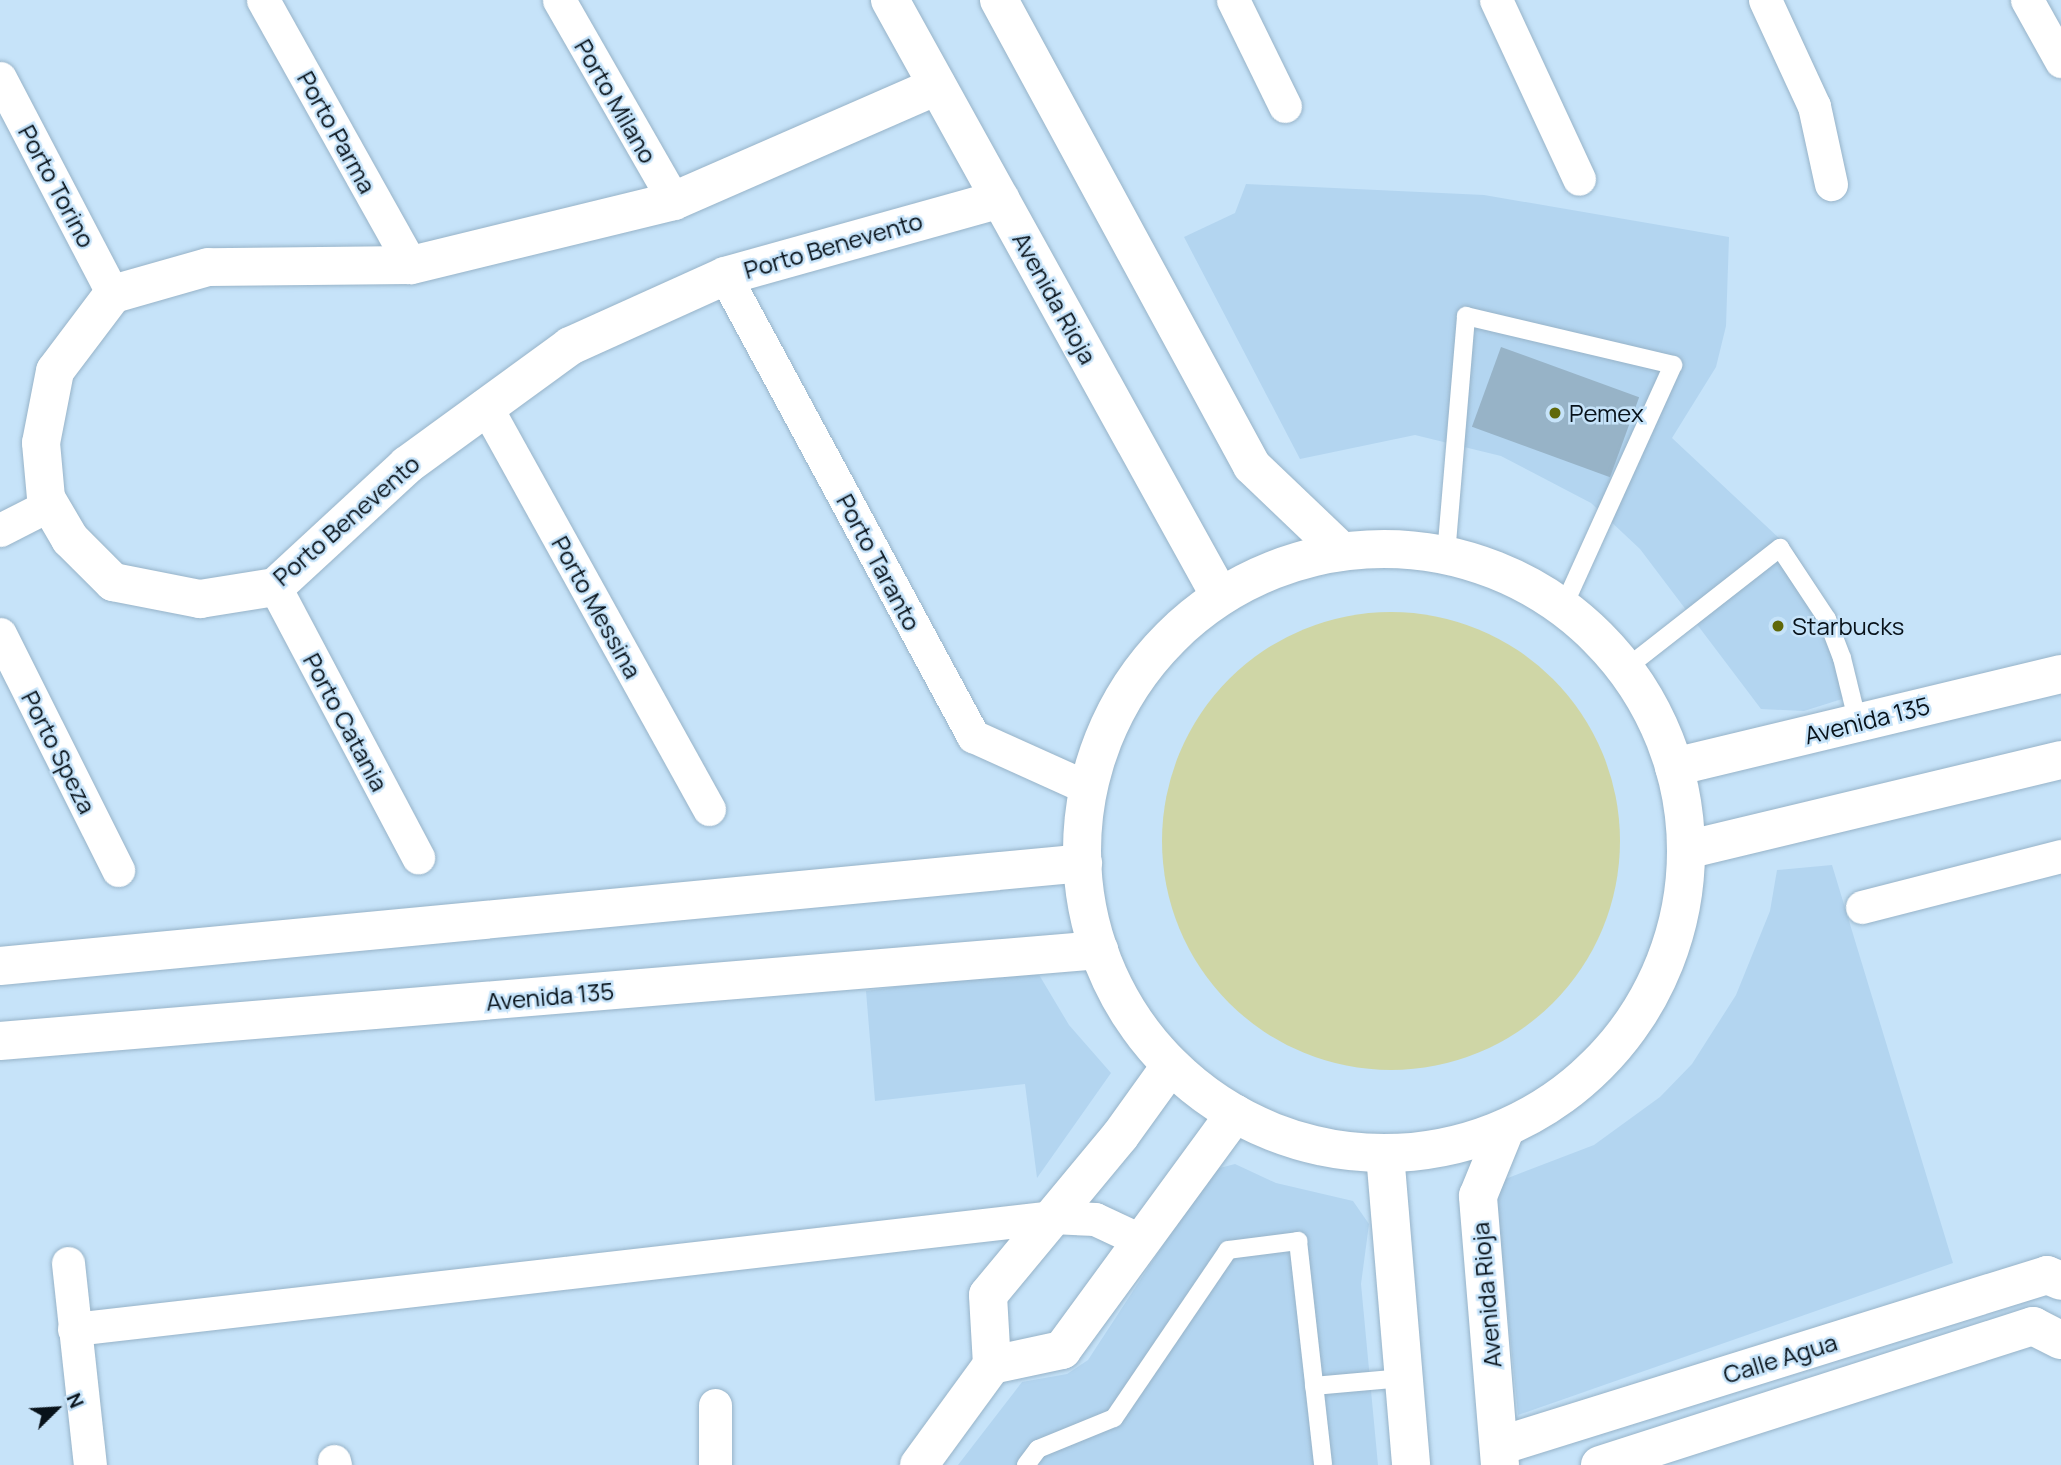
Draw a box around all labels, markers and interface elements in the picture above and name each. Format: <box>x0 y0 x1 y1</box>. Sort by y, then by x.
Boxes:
street label: Porto Milano <box>569 34 663 168</box>
street label: Porto Parma <box>292 66 382 198</box>
street label: Porto Torino <box>13 120 101 252</box>
street label: Porto Benevento <box>740 206 926 284</box>
street label: Avenida Rioja <box>1007 227 1103 369</box>
place label: Pemex <box>1569 399 1644 427</box>
marker: Pemex <box>1547 405 1563 421</box>
street label: Porto Benevento <box>267 449 425 591</box>
street label: Porto Taranto <box>831 489 927 635</box>
street label: Porto Messina <box>546 531 648 683</box>
place label: Starbucks <box>1792 612 1904 640</box>
marker: Starbucks <box>1770 618 1786 634</box>
street label: Porto Catania <box>298 648 394 796</box>
street label: Porto Speza <box>16 686 102 818</box>
street label: Avenida 135 <box>1801 691 1933 749</box>
street label: Avenida 135 <box>485 976 615 1016</box>
street label: Avenida Rioja <box>1465 1221 1507 1369</box>
street label: Calle Agua <box>1720 1327 1840 1389</box>
north arrow <box>21 1374 91 1444</box>
text: N <box>61 1389 90 1412</box>

